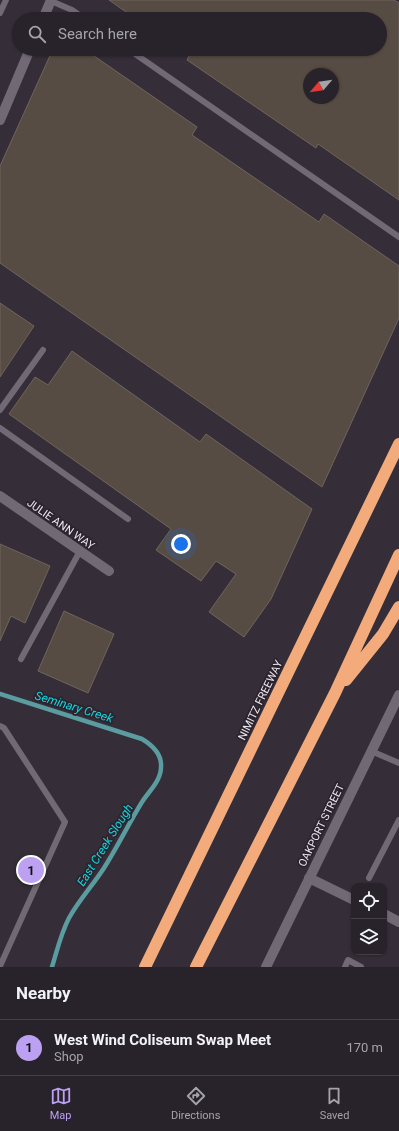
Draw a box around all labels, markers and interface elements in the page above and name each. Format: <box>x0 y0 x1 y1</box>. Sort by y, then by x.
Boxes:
search box <box>12 12 387 56</box>
icon: search <box>26 23 48 45</box>
text: Search here <box>58 25 137 43</box>
north arrow <box>303 68 339 104</box>
street label: JULIE ANN WAY <box>24 496 97 553</box>
your location <box>171 534 191 554</box>
street label: NIMITZ FREEWAY <box>235 658 286 742</box>
water label: Seminary Creek <box>33 688 116 726</box>
street label: OAKPORT STREET <box>296 781 347 869</box>
water label: East Creek Slough <box>74 801 136 889</box>
pin: 1 <box>18 855 44 885</box>
map controls <box>351 883 387 955</box>
button: locate <box>351 883 387 919</box>
button: layers <box>351 919 387 955</box>
text: Nearby <box>16 983 71 1003</box>
text: West Wind Coliseum Swap Meet <box>54 1031 271 1049</box>
text: 1 <box>25 1040 33 1055</box>
text: 170 m <box>346 1040 383 1055</box>
text: Shop <box>54 1049 84 1064</box>
tab: Map <box>50 1085 72 1122</box>
tab: Directions <box>171 1085 220 1122</box>
tab: Saved <box>320 1085 349 1122</box>

